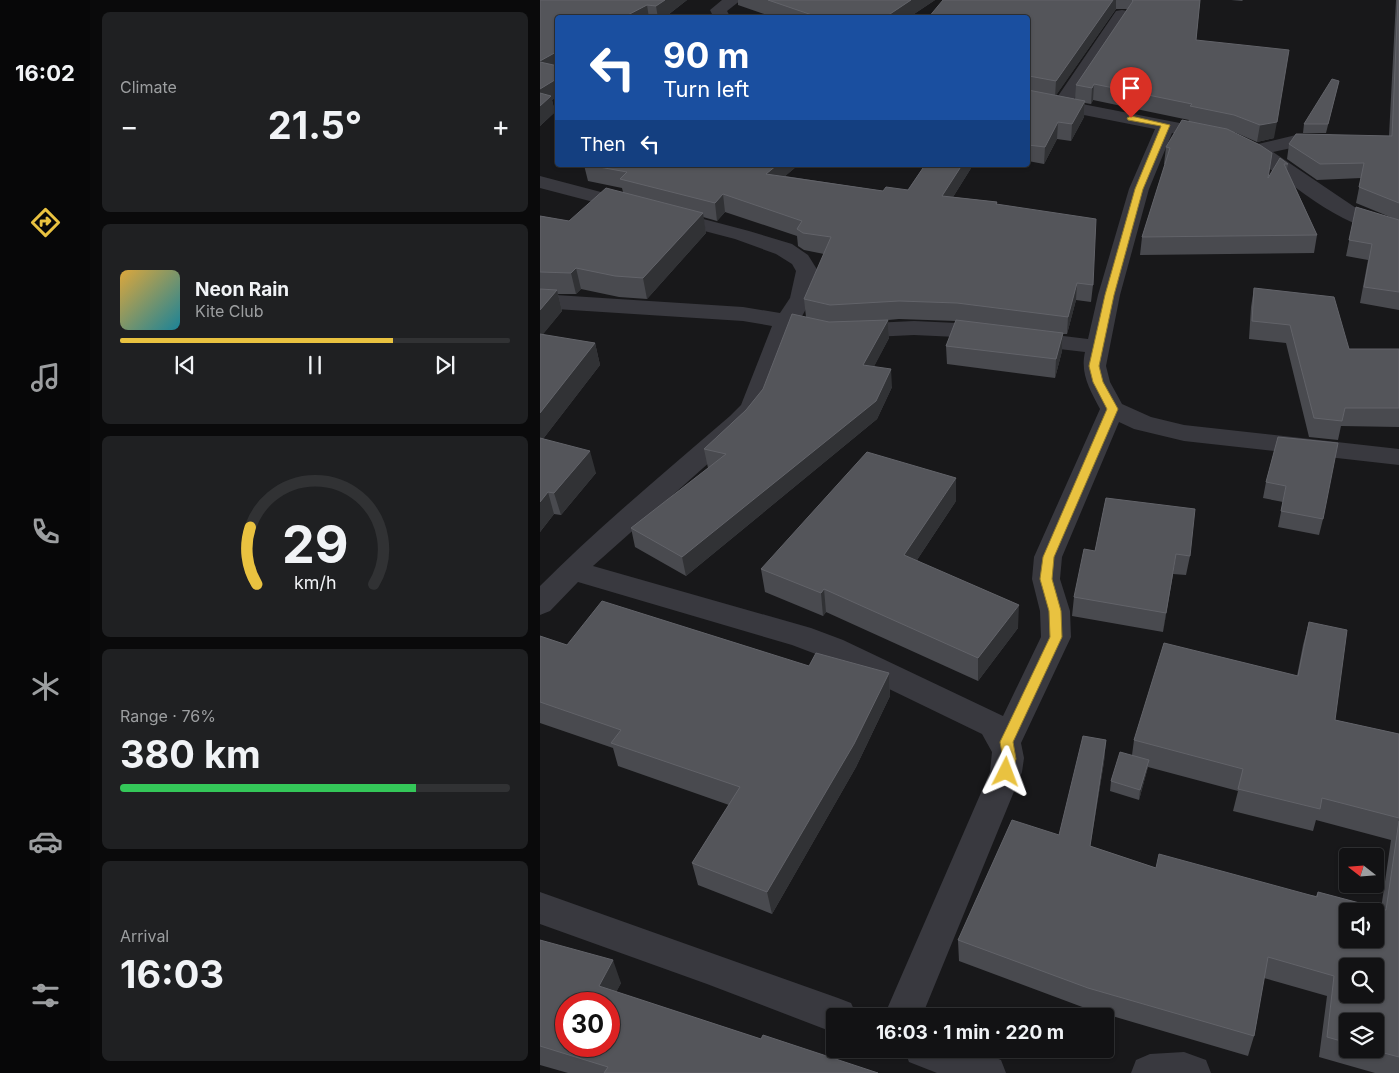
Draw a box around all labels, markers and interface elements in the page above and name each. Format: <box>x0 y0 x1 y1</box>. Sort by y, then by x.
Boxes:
text: 90 m <box>663 34 750 76</box>
icon: left <box>580 35 645 100</box>
text: 16:02 <box>15 60 75 86</box>
pin <box>1110 67 1152 118</box>
icon: arrive <box>1117 74 1145 102</box>
text: Turn left <box>663 76 749 102</box>
text: Climate <box>120 77 177 97</box>
text: 21.5° <box>268 102 362 148</box>
text: − <box>120 109 139 143</box>
text: + <box>491 109 510 143</box>
icon: left <box>636 130 664 158</box>
text: Then <box>580 133 626 156</box>
icon: directions <box>28 205 63 240</box>
text: Neon Rain <box>195 278 289 301</box>
text: Kite Club <box>195 301 264 321</box>
icon: previous <box>171 351 199 379</box>
icon: pause <box>301 351 329 379</box>
icon: next <box>431 351 459 379</box>
icon: music <box>28 360 63 395</box>
text: 29 <box>282 513 348 576</box>
icon: phone <box>28 514 63 549</box>
text: km/h <box>294 572 336 593</box>
icon: climate <box>28 669 63 704</box>
text: Range · 76% <box>120 706 216 726</box>
text: 380 km <box>120 731 261 777</box>
position arrow <box>979 745 1031 797</box>
icon: car <box>28 824 63 859</box>
north arrow <box>1339 848 1384 892</box>
map controls <box>1339 848 1384 1058</box>
button: sound <box>1339 903 1384 948</box>
text: Arrival <box>120 926 169 946</box>
text: 16:03 <box>120 951 224 997</box>
button: search <box>1339 958 1384 1003</box>
icon: filters <box>28 978 63 1013</box>
speed limit sign: 30 <box>555 992 620 1057</box>
button: layers <box>1339 1013 1384 1058</box>
text: 16:03 · 1 min · 220 m <box>876 1021 1064 1044</box>

